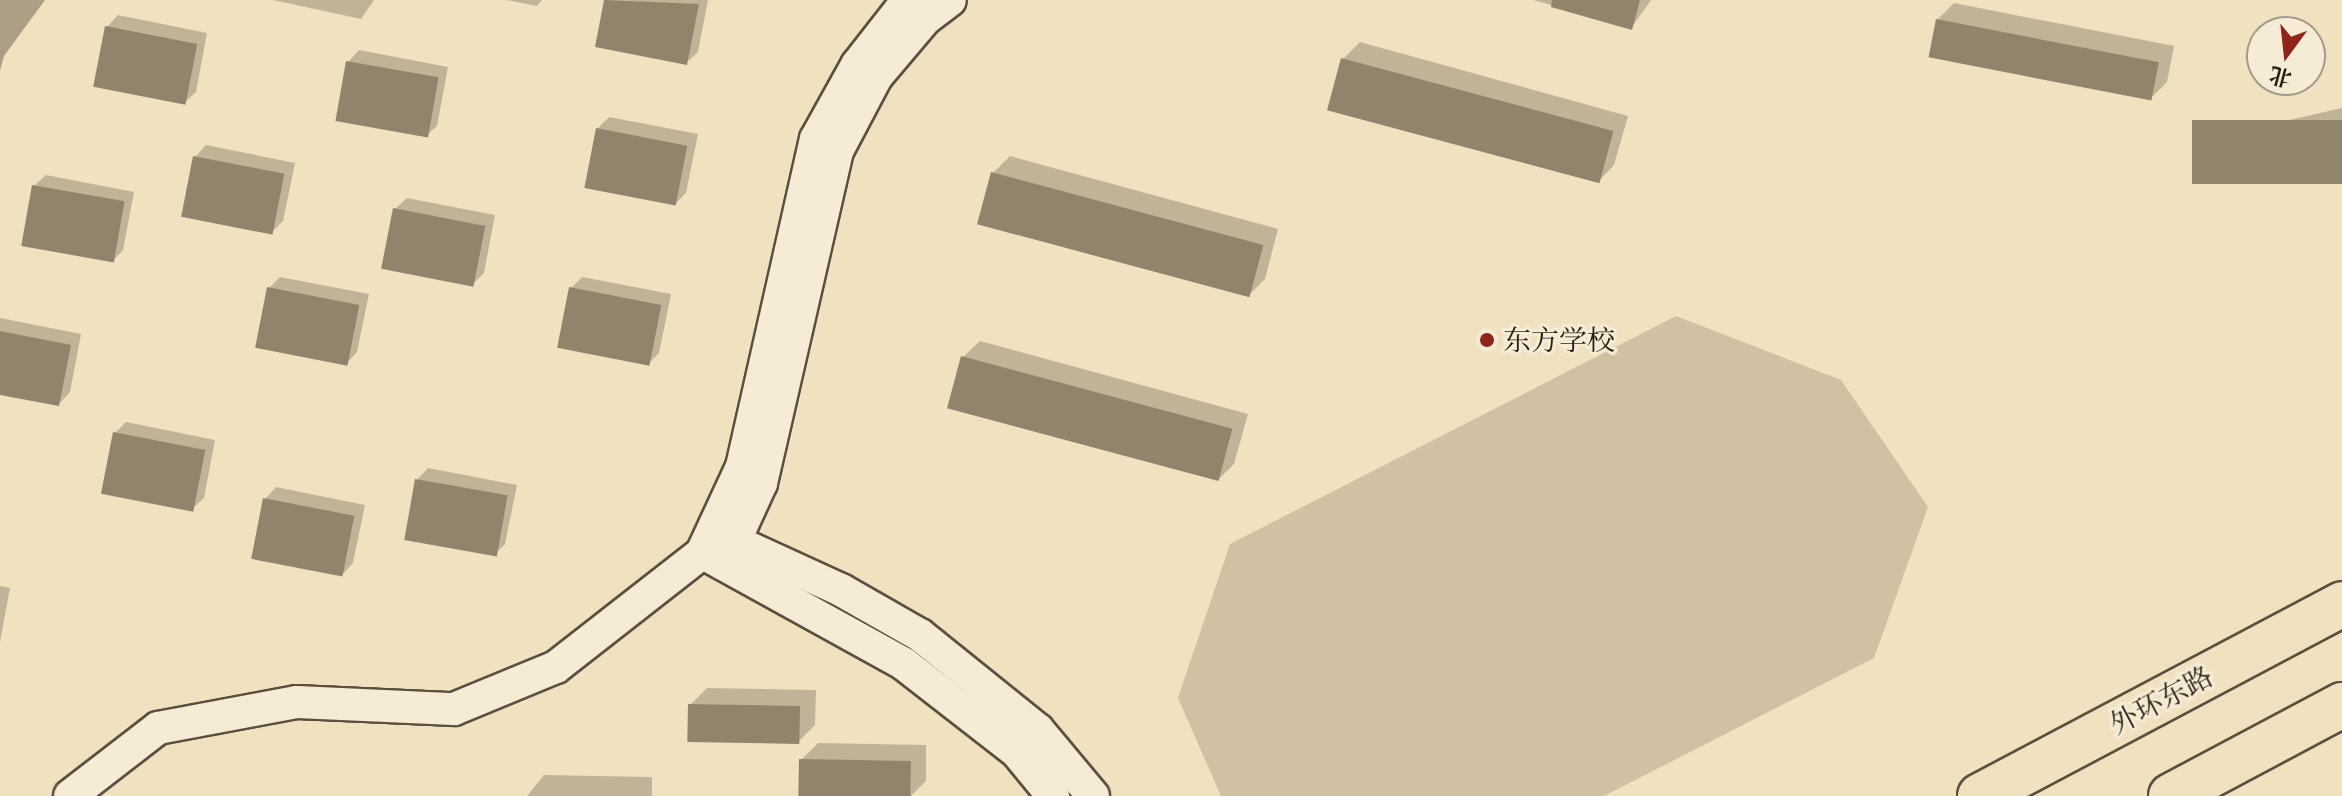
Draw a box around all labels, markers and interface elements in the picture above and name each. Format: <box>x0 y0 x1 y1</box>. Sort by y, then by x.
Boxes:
north arrow <box>2246 16 2326 96</box>
text: 北 <box>2266 59 2295 96</box>
place label: 东方学校 <box>1503 323 1615 357</box>
marker: 东方学校 <box>1478 331 1496 349</box>
street label: 外环东路 <box>2104 659 2218 741</box>

